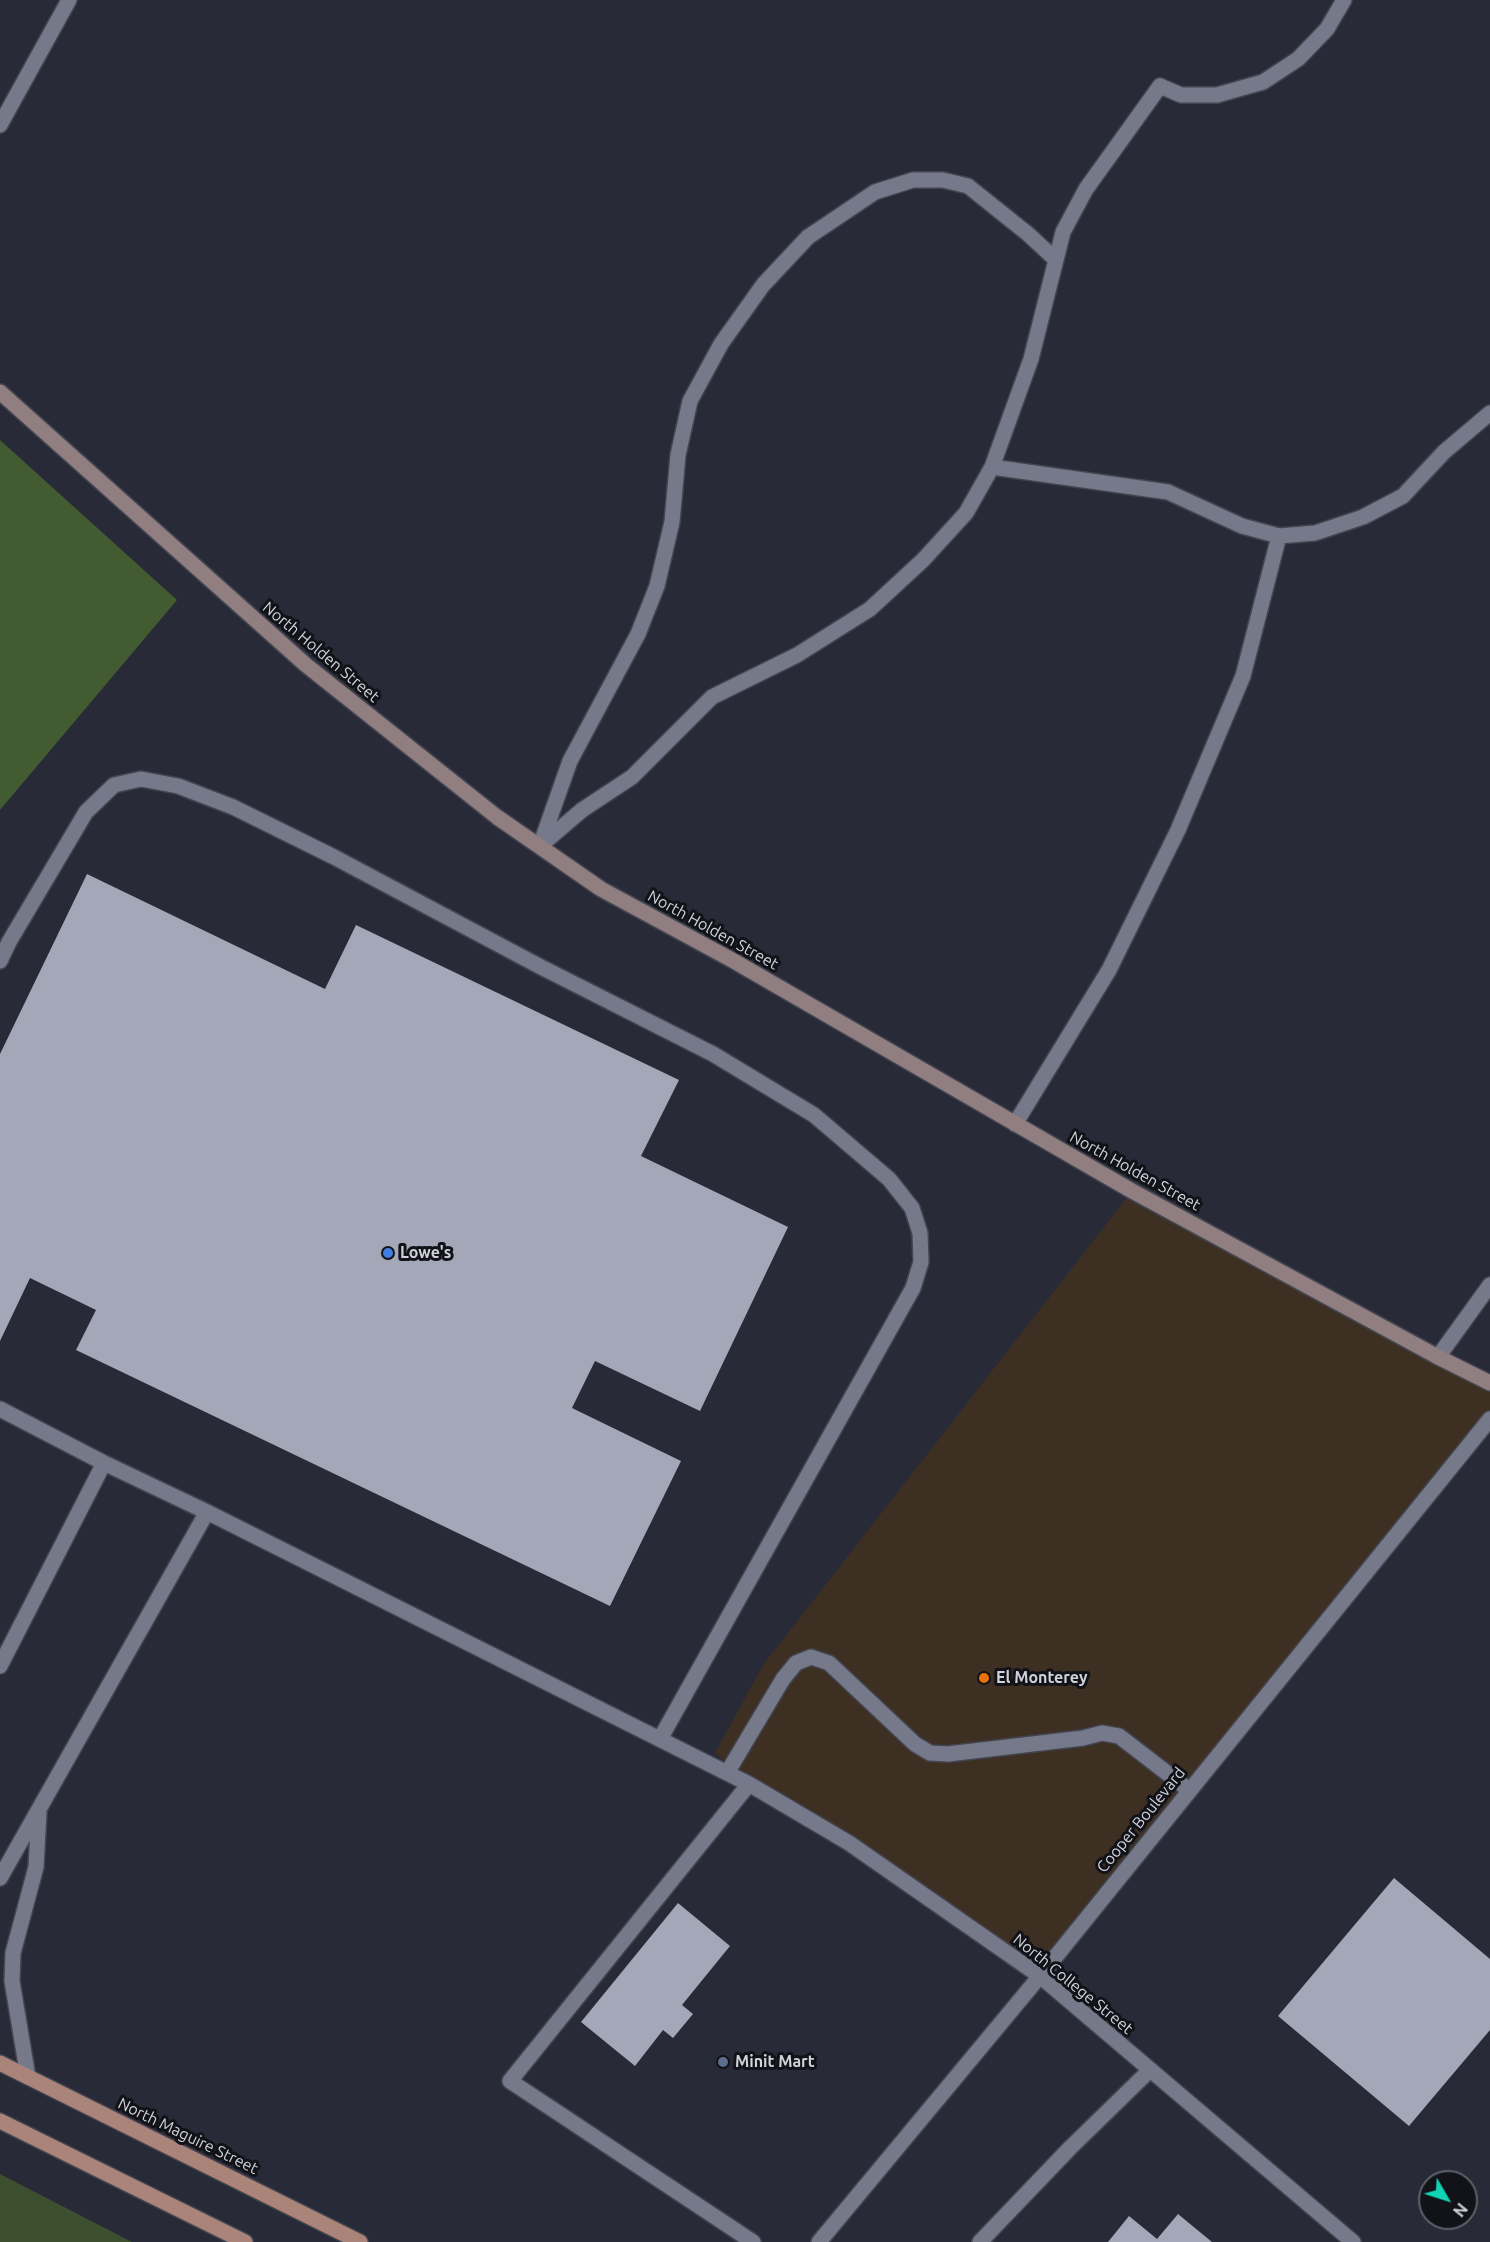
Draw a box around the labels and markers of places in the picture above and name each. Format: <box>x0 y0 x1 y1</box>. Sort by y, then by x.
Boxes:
place label: Lowe's <box>400 1243 451 1263</box>
marker: Lowe's <box>381 1246 395 1260</box>
place label: El Monterey <box>996 1668 1087 1688</box>
marker: El Monterey <box>977 1671 991 1685</box>
place label: Minit Mart <box>735 2052 815 2072</box>
marker: Minit Mart <box>716 2055 730 2069</box>

